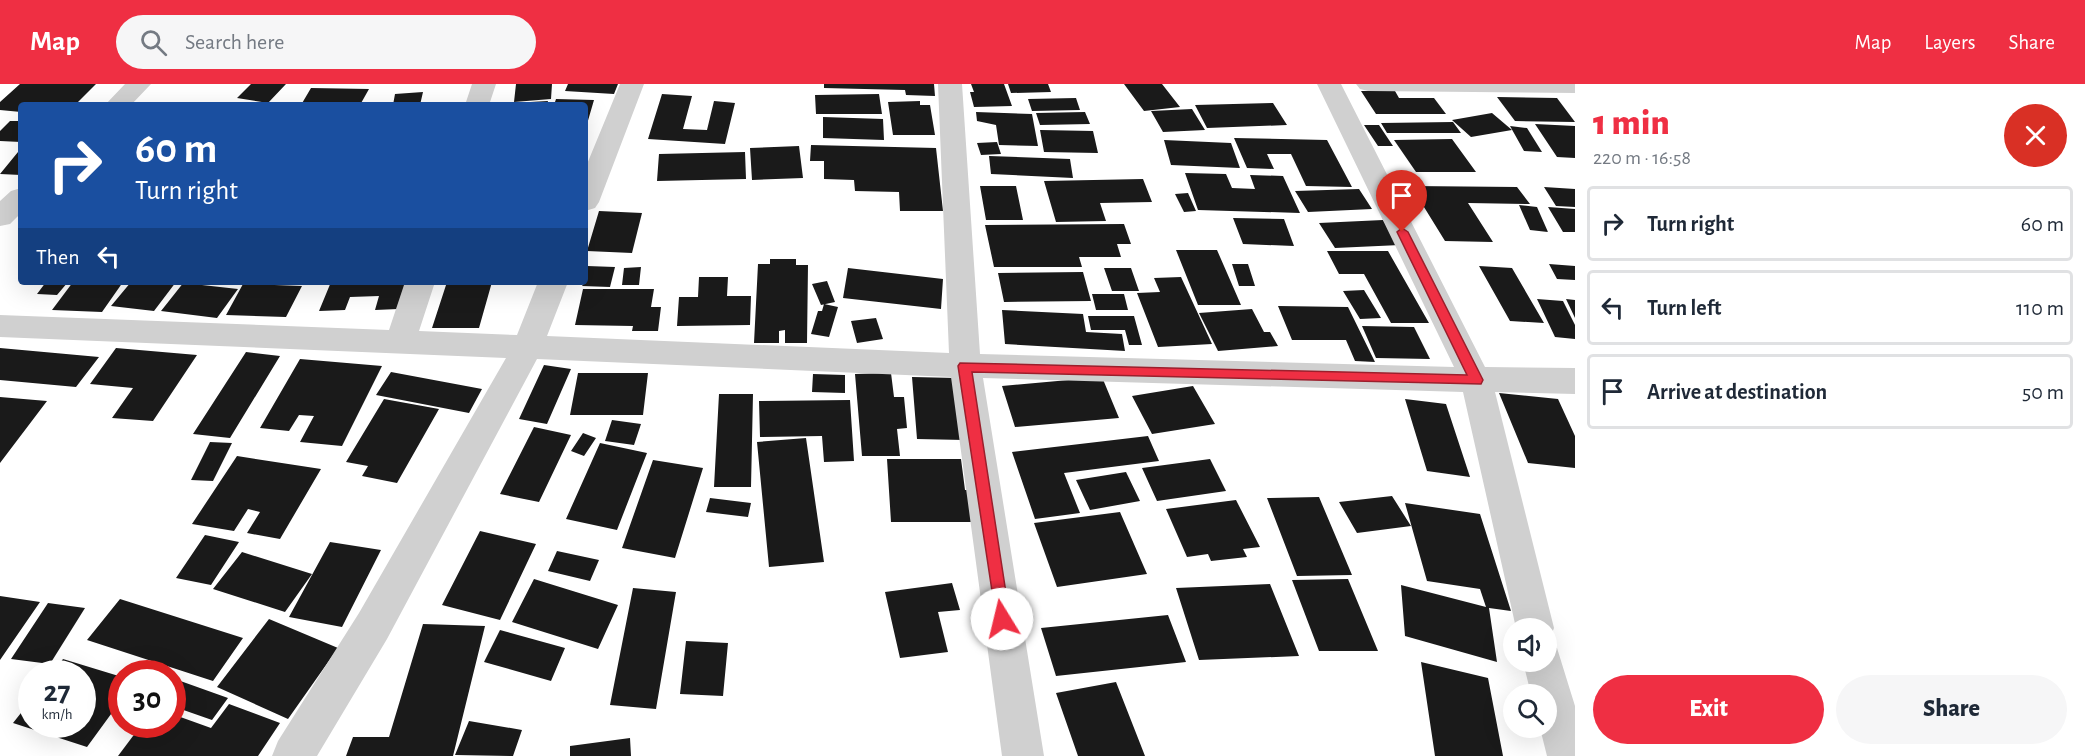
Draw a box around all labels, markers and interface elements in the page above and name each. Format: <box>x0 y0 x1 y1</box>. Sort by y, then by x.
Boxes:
search box <box>116 15 536 69</box>
icon: search <box>137 26 170 59</box>
text: Map <box>30 28 80 56</box>
text: Search here <box>185 31 284 53</box>
text: Map <box>1855 32 1891 53</box>
text: Layers <box>1924 32 1975 53</box>
text: Share <box>2008 32 2055 53</box>
button: close <box>2004 104 2067 167</box>
text: 1 min <box>1593 105 1670 141</box>
icon: right <box>36 126 114 204</box>
text: 60 m <box>135 128 217 170</box>
text: 220 m · 16:58 <box>1593 148 1691 168</box>
pin <box>1376 170 1427 232</box>
text: Turn right <box>135 177 238 204</box>
icon: arrive <box>1385 179 1418 212</box>
icon: right <box>1596 207 1629 240</box>
text: Turn right <box>1647 213 1734 235</box>
text: 60 m <box>2021 213 2064 235</box>
icon: left <box>92 240 125 273</box>
text: Then <box>36 246 80 268</box>
icon: left <box>1596 291 1629 324</box>
text: Turn left <box>1647 297 1721 319</box>
text: 110 m <box>2016 297 2064 319</box>
icon: arrive <box>1596 375 1629 408</box>
text: Arrive at destination <box>1647 381 1827 403</box>
text: 50 m <box>2022 381 2064 403</box>
position arrow <box>970 587 1034 651</box>
map controls <box>1503 618 1557 738</box>
button: sound <box>1503 618 1557 672</box>
speed limit sign: 30 <box>108 660 186 738</box>
button: Exit <box>1593 675 1824 744</box>
button: Share <box>1836 675 2067 744</box>
text: 27 <box>43 677 71 707</box>
button: search <box>1503 684 1557 738</box>
text: km/h <box>42 707 72 722</box>

